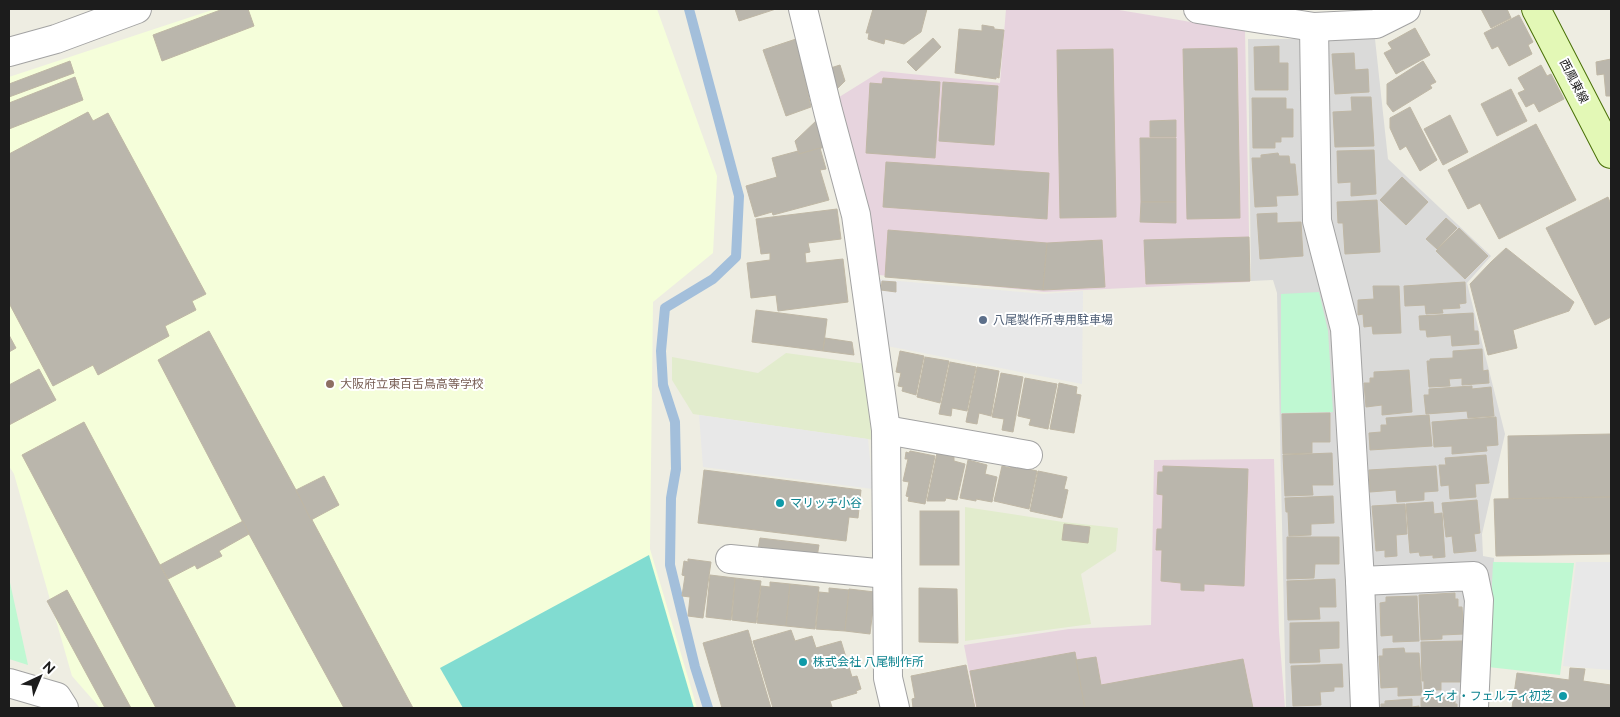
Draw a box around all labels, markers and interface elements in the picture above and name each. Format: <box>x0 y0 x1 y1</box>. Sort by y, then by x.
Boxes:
street label: 西鳳東線 <box>1557 56 1591 106</box>
place label: 八尾製作所専用駐車場 <box>993 313 1113 327</box>
marker: 八尾製作所専用駐車場 <box>977 314 989 326</box>
place label: 大阪府立東百舌鳥高等学校 <box>340 377 484 391</box>
marker: 大阪府立東百舌鳥高等学校 <box>324 378 336 390</box>
place label: マリッチ小谷 <box>790 496 862 510</box>
marker: マリッチ小谷 <box>774 497 786 509</box>
north arrow <box>15 652 65 702</box>
place label: 株式会社 八尾制作所 <box>813 655 924 669</box>
marker: 株式会社 八尾制作所 <box>797 656 809 668</box>
text: N <box>40 658 58 677</box>
place label: ディオ・フェルティ初芝 <box>1423 689 1553 703</box>
marker: ディオ・フェルティ初芝 <box>1557 690 1569 702</box>

